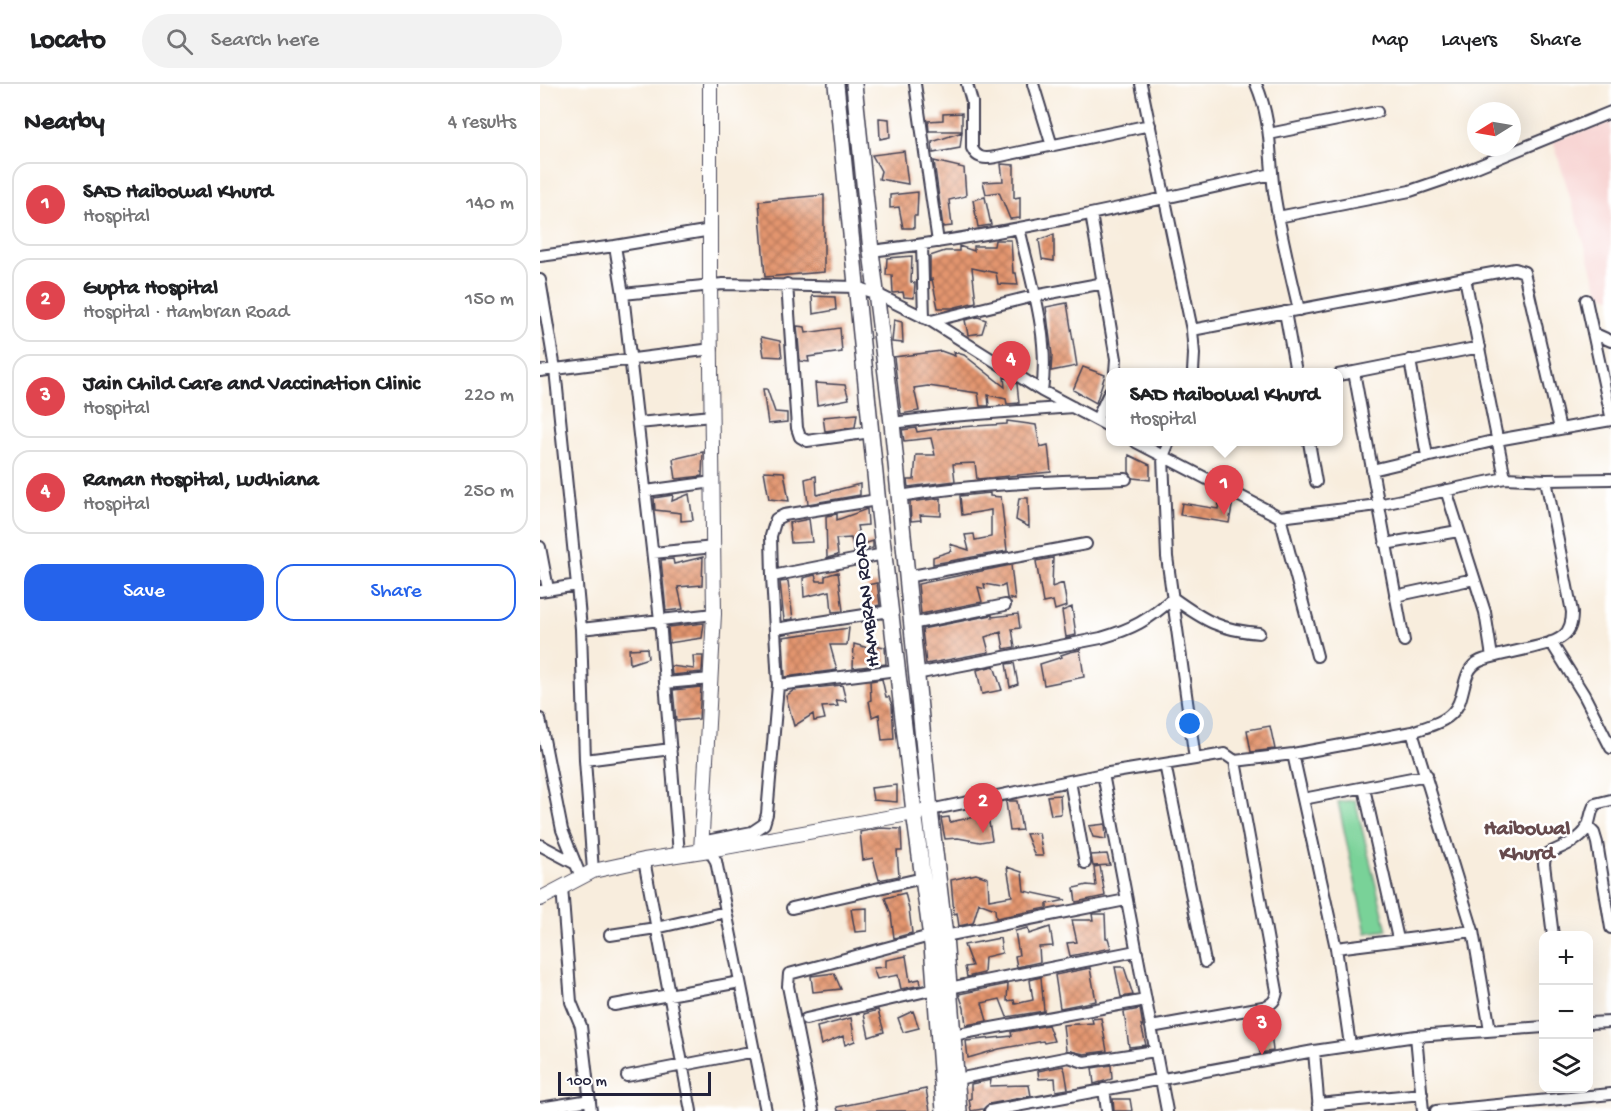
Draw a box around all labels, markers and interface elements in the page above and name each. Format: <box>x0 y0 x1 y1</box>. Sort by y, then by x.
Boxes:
search box <box>142 14 562 68</box>
text: Locato <box>30 25 106 58</box>
icon: search <box>163 25 196 58</box>
text: Search here <box>211 28 319 54</box>
text: Map <box>1372 29 1408 54</box>
text: Layers <box>1441 29 1497 54</box>
text: Share <box>1530 29 1581 54</box>
north arrow <box>1467 102 1521 156</box>
text: Nearby <box>24 108 105 139</box>
text: 4 results <box>448 112 516 135</box>
text: SAD Haibowal Khurd <box>83 180 273 206</box>
text: 1 <box>41 193 50 216</box>
text: 140 m <box>466 193 514 216</box>
text: Hospital <box>83 206 150 229</box>
text: Gupta Hospital <box>83 276 218 302</box>
text: 2 <box>41 289 50 312</box>
text: 150 m <box>465 289 514 312</box>
text: Hospital · Hambran Road <box>83 302 289 325</box>
pin: 4 <box>992 342 1030 391</box>
popup <box>1106 368 1343 446</box>
text: Jain Child Care and Vaccination Clinic <box>83 372 420 398</box>
text: SAD Haibowal Khurd <box>1130 383 1319 409</box>
text: 3 <box>40 385 51 408</box>
text: 220 m <box>464 385 514 408</box>
text: Hospital <box>83 398 150 421</box>
text: Hospital <box>1130 409 1197 432</box>
pin: 1 <box>1204 466 1244 515</box>
text: Raman Hospital, Ludhiana <box>83 468 319 494</box>
text: 4 <box>41 481 50 504</box>
text: 250 m <box>463 481 514 504</box>
text: Hospital <box>83 494 150 517</box>
street label: HAMBRAN ROAD <box>849 531 886 668</box>
button: Save <box>24 564 264 621</box>
button: Share <box>276 564 516 621</box>
your location <box>1175 709 1204 738</box>
pin: 2 <box>964 784 1002 833</box>
district label: Haibowal Khurd <box>1484 817 1570 868</box>
map controls <box>1539 931 1593 1093</box>
button: + <box>1539 931 1593 985</box>
button: − <box>1539 985 1593 1039</box>
pin: 3 <box>1242 1006 1282 1055</box>
button: layers <box>1539 1039 1593 1093</box>
scale bar <box>558 1069 711 1096</box>
text: 100 m <box>567 1073 607 1092</box>

